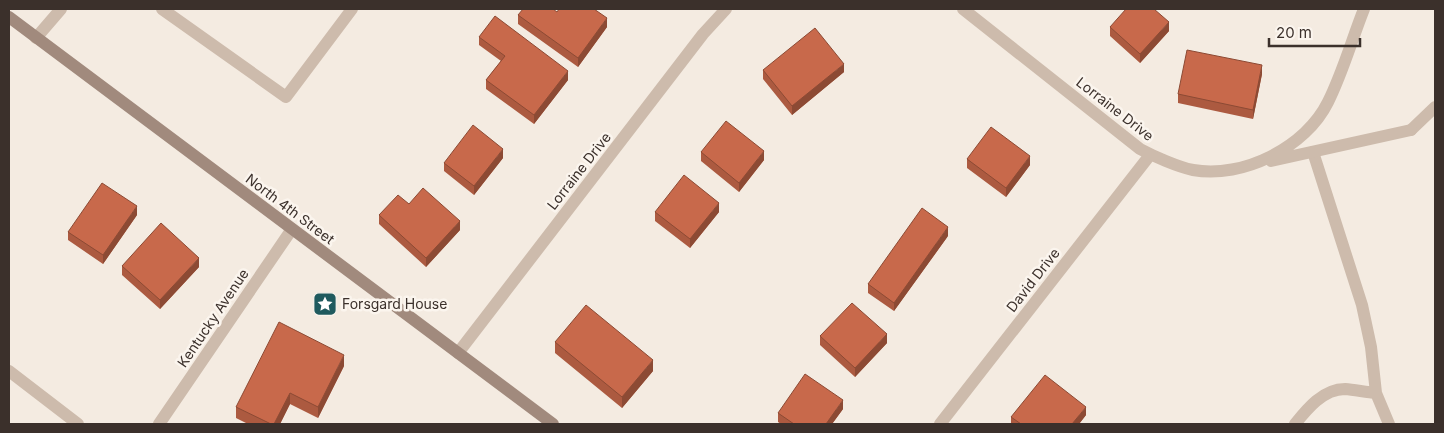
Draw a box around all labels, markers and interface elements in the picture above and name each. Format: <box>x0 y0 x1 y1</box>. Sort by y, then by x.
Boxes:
scale bar <box>1269 15 1360 47</box>
text: 20 m <box>1276 23 1312 42</box>
street label: Lorraine Drive <box>1073 73 1157 144</box>
street label: Lorraine Drive <box>543 129 614 213</box>
street label: North 4th Street <box>243 170 338 248</box>
street label: David Drive <box>1002 244 1063 315</box>
street label: Kentucky Avenue <box>173 265 252 370</box>
place icon: Forsgard House <box>312 291 338 317</box>
place label: Forsgard House <box>342 295 447 312</box>

